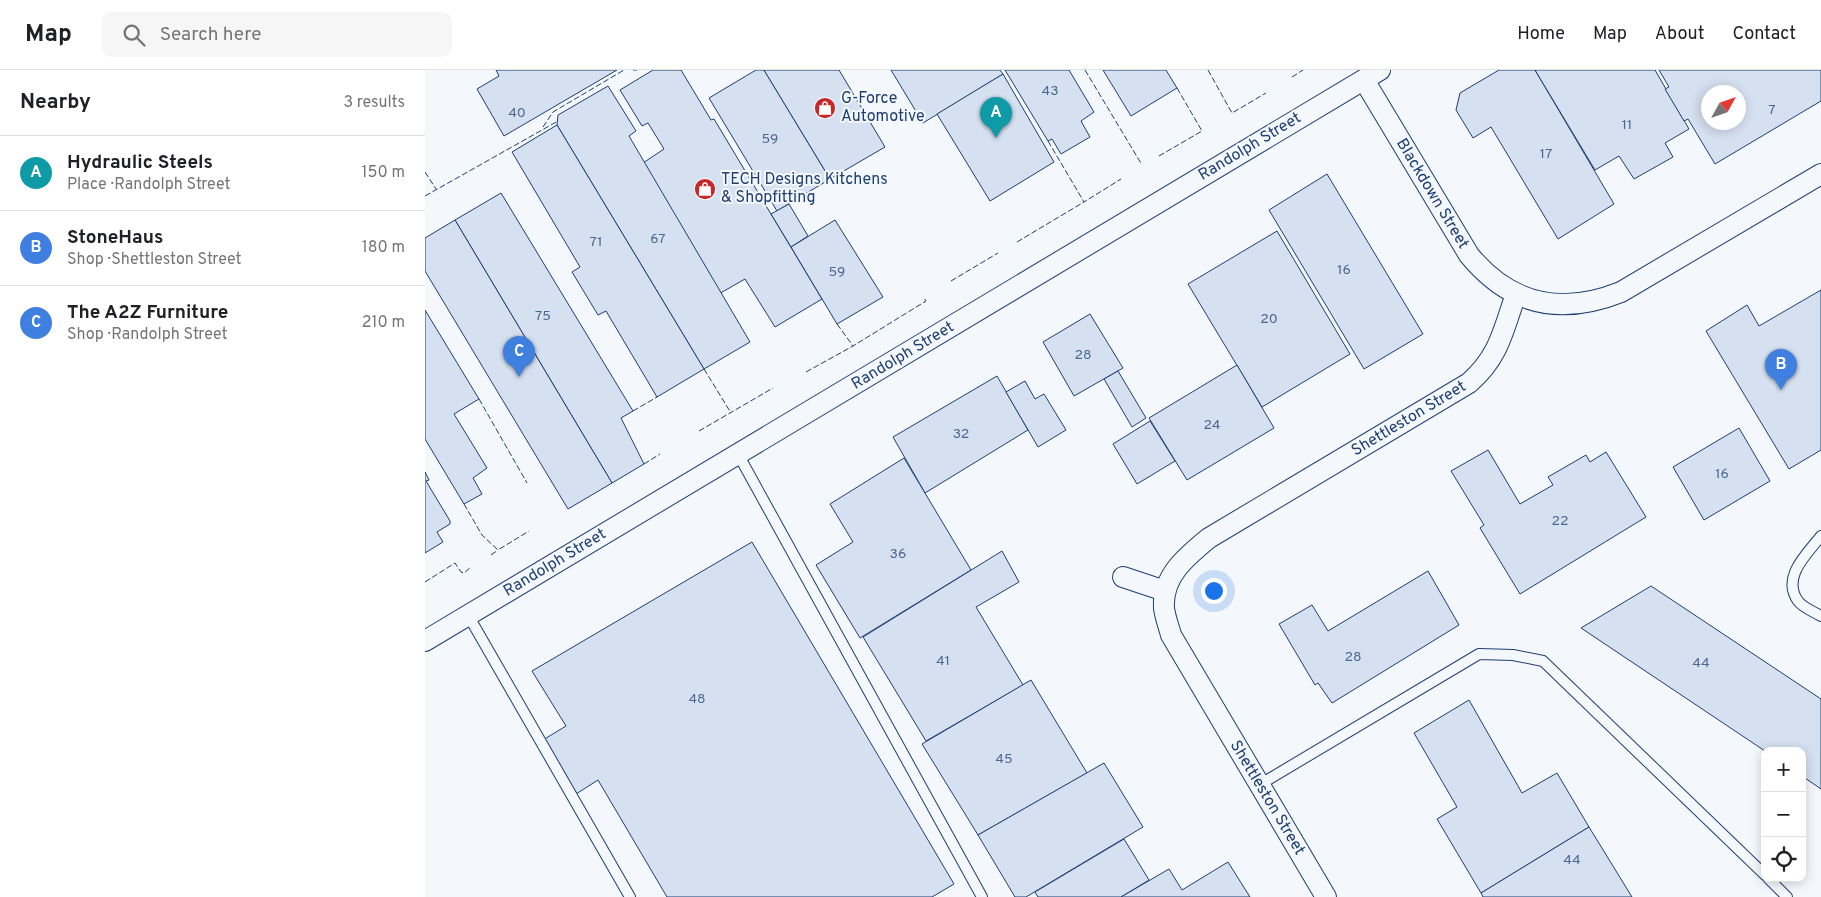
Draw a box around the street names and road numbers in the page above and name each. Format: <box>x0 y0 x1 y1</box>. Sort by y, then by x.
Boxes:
street label: Randolph Street <box>1195 108 1305 186</box>
street label: Blackdown Street <box>1391 135 1473 253</box>
street label: Randolph Street <box>848 317 958 395</box>
street label: Shettleston Street <box>1348 377 1470 461</box>
street label: Randolph Street <box>500 524 610 602</box>
street label: Shettleston Street <box>1225 737 1309 859</box>

